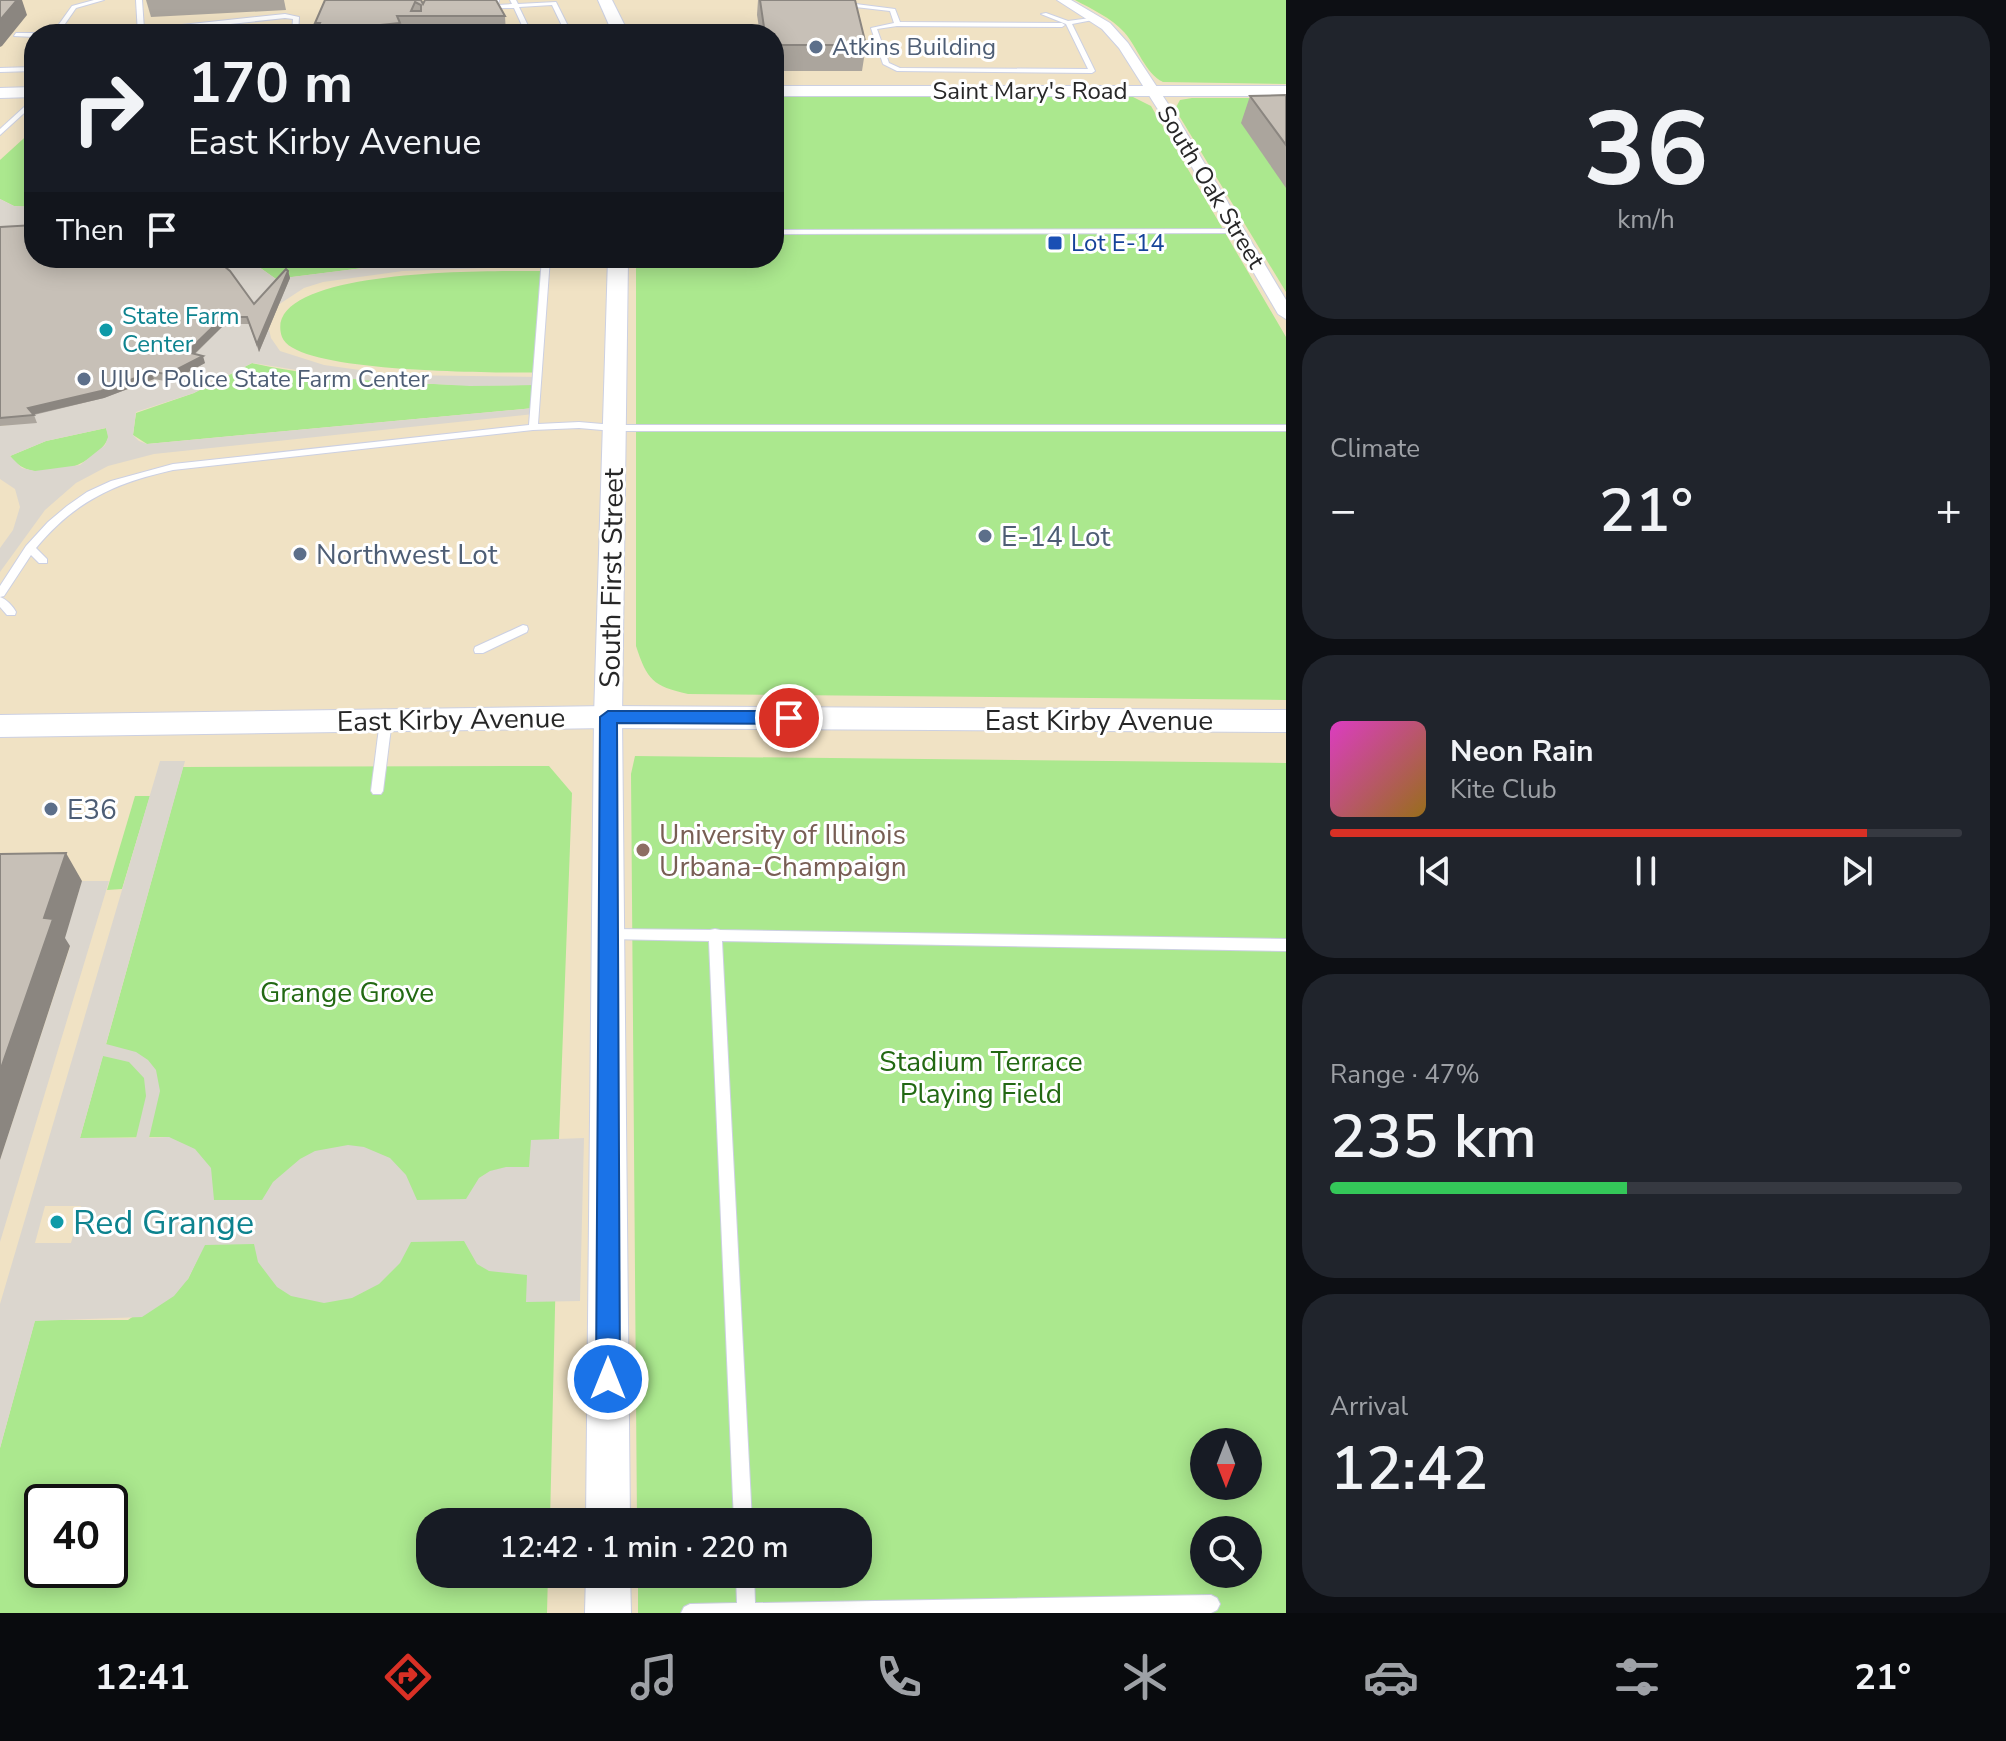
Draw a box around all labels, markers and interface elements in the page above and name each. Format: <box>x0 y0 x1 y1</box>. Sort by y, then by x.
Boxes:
place label: Atkins Building <box>832 31 996 63</box>
marker: Atkins Building <box>807 38 825 56</box>
text: 170 m <box>188 45 353 122</box>
icon: right <box>56 56 160 160</box>
street label: Saint Mary's Road <box>933 75 1128 107</box>
text: 36 <box>1584 79 1708 221</box>
street label: South Oak Street <box>1150 100 1273 275</box>
text: East Kirby Avenue <box>188 118 482 167</box>
text: km/h <box>1617 202 1675 237</box>
icon: arrive <box>140 208 184 252</box>
text: Then <box>56 210 124 251</box>
place label: Lot E-14 <box>1071 227 1165 259</box>
marker: Lot E-14 <box>1046 234 1064 252</box>
place label: State Farm Center <box>122 300 240 360</box>
marker: State Farm Center <box>97 321 115 339</box>
place label: UIUC Police State Farm Center <box>100 363 429 395</box>
marker: UIUC Police State Farm Center <box>75 370 93 388</box>
text: Climate <box>1330 431 1420 466</box>
street label: South First Street <box>591 468 633 688</box>
text: 21° <box>1599 470 1693 552</box>
text: − <box>1330 481 1356 541</box>
text: + <box>1936 481 1962 541</box>
place label: E-14 Lot <box>1001 518 1110 556</box>
marker: E-14 Lot <box>976 527 994 545</box>
place label: Northwest Lot <box>316 536 498 574</box>
marker: Northwest Lot <box>291 545 309 563</box>
pin <box>755 684 823 752</box>
icon: arrive <box>767 696 811 740</box>
street label: East Kirby Avenue <box>337 699 565 741</box>
street label: East Kirby Avenue <box>985 702 1213 740</box>
text: Neon Rain <box>1450 731 1594 772</box>
text: Kite Club <box>1450 772 1557 807</box>
place label: E36 <box>67 791 117 829</box>
marker: E36 <box>42 800 60 818</box>
place label: University of Illinois Urbana-Champaign <box>659 816 907 886</box>
marker: University of Illinois Urbana-Champaign <box>634 841 652 859</box>
icon: previous <box>1413 849 1457 893</box>
icon: pause <box>1624 849 1668 893</box>
icon: next <box>1835 849 1879 893</box>
park label: Grange Grove <box>260 974 434 1012</box>
park label: Stadium Terrace Playing Field <box>879 1043 1083 1113</box>
text: Range · 47% <box>1330 1057 1480 1092</box>
text: 235 km <box>1330 1096 1537 1178</box>
place label: Red Grange <box>73 1200 254 1246</box>
marker: Red Grange <box>48 1213 66 1231</box>
position arrow <box>566 1337 650 1421</box>
text: Arrival <box>1330 1389 1408 1424</box>
north arrow <box>1190 1428 1262 1500</box>
map controls <box>1190 1428 1262 1588</box>
text: 12:42 <box>1330 1428 1488 1510</box>
speed limit sign: 40 <box>24 1484 128 1588</box>
button: search <box>1190 1516 1262 1588</box>
text: 12:42 · 1 min · 220 m <box>499 1527 789 1568</box>
icon: directions <box>380 1649 436 1705</box>
icon: music <box>626 1649 682 1705</box>
icon: phone <box>871 1649 927 1705</box>
icon: climate <box>1117 1649 1173 1705</box>
icon: car <box>1363 1649 1419 1705</box>
icon: filters <box>1609 1649 1665 1705</box>
text: 12:41 <box>95 1653 190 1702</box>
text: 21° <box>1854 1653 1911 1702</box>

